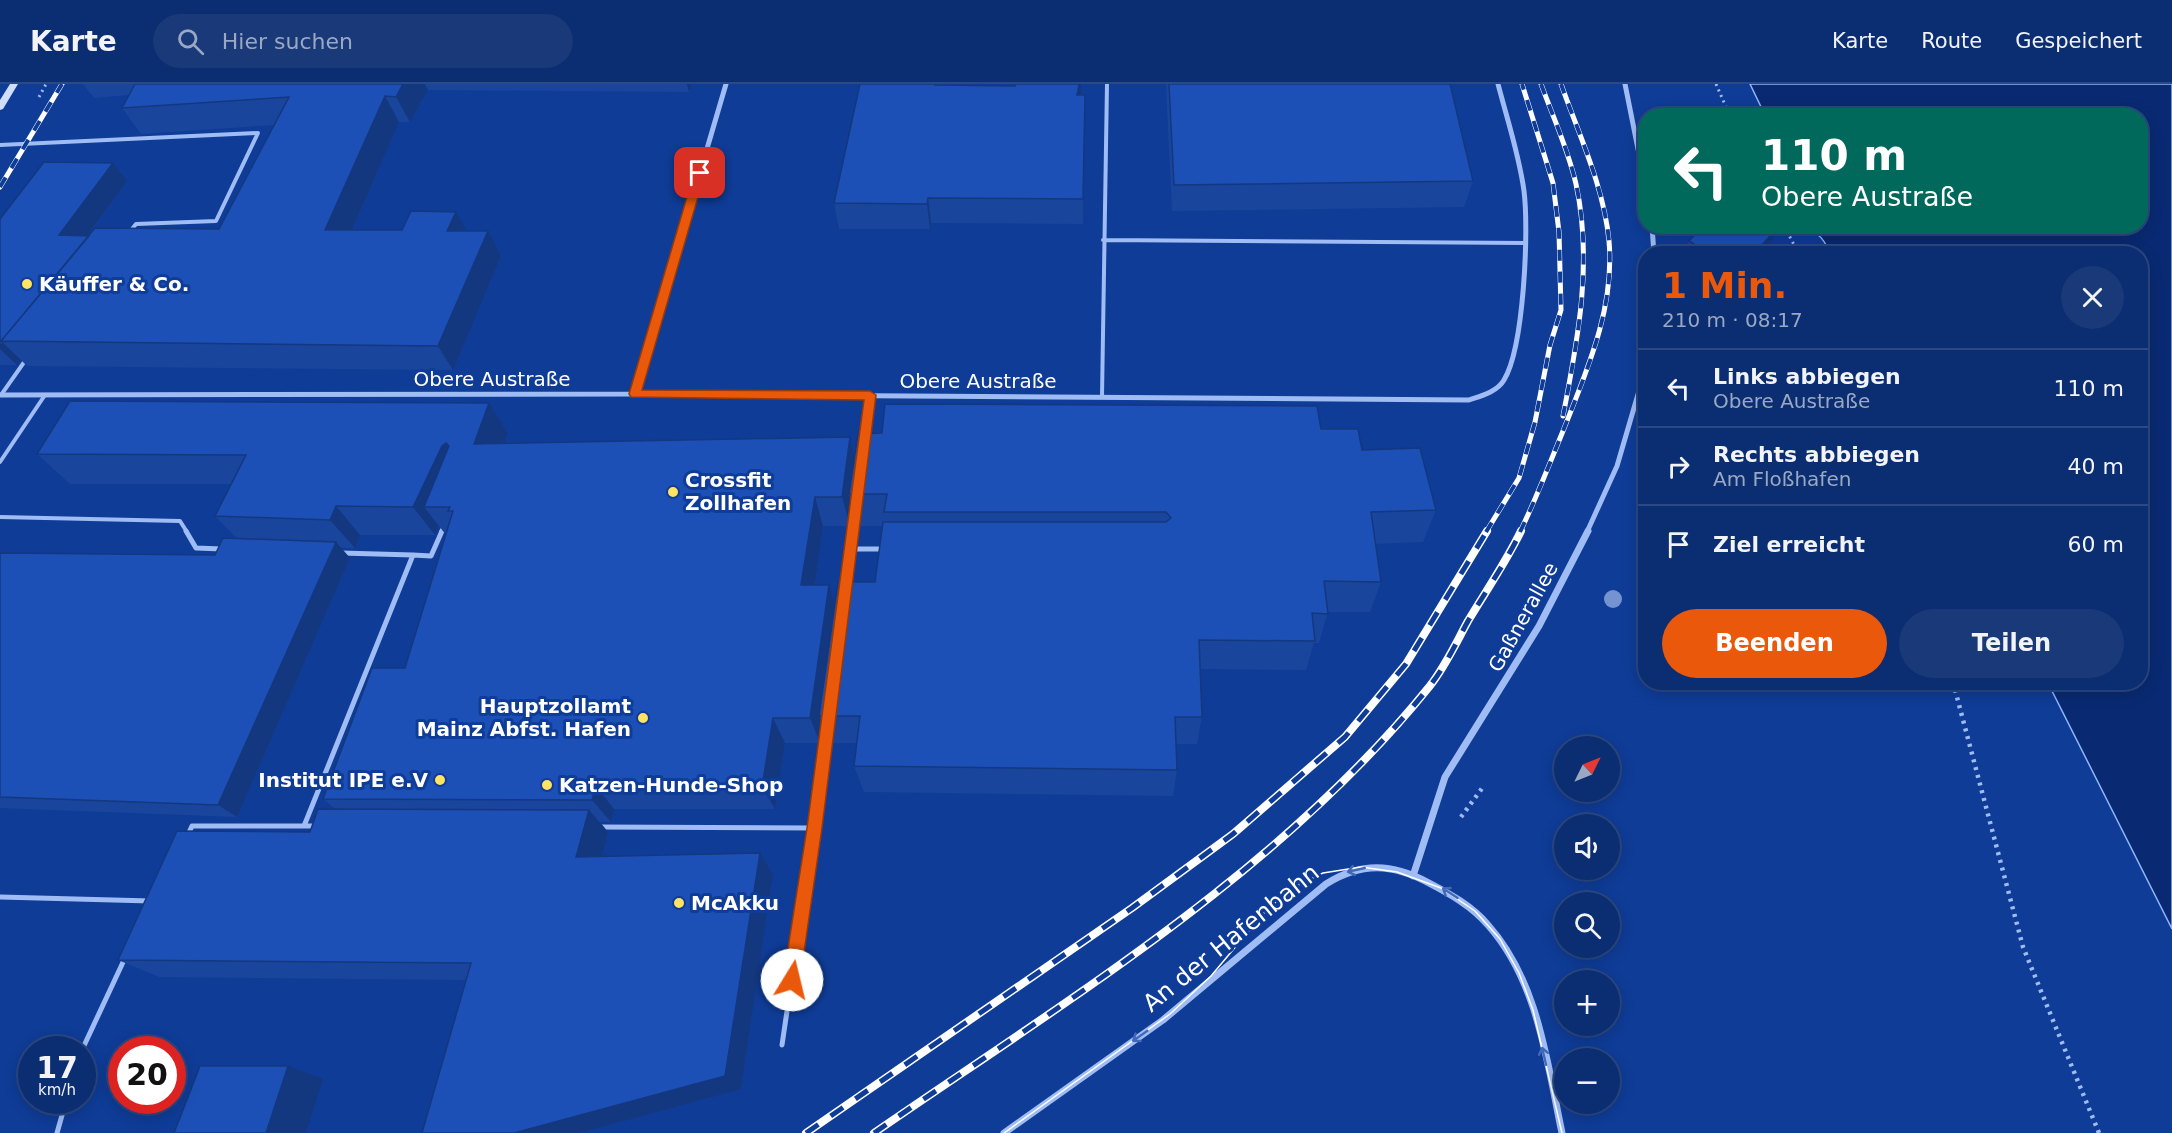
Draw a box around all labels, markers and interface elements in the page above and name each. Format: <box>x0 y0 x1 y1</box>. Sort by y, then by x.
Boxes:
search box <box>153 14 573 68</box>
text: Karte <box>30 25 117 58</box>
icon: search <box>174 25 207 58</box>
text: Hier suchen <box>222 29 353 54</box>
text: Karte <box>1832 29 1888 53</box>
text: Route <box>1921 29 1982 53</box>
text: Gespeichert <box>2015 29 2142 53</box>
text: 110 m <box>1761 131 1907 180</box>
icon: left <box>1662 132 1740 210</box>
pin <box>674 147 725 198</box>
icon: arrive <box>683 156 716 189</box>
text: Obere Austraße <box>1761 181 1973 212</box>
text: 1 Min. <box>1662 265 1787 306</box>
button: close <box>2061 266 2124 329</box>
place label: Käuffer & Co. <box>39 272 189 296</box>
marker: Käuffer & Co. <box>20 277 34 291</box>
text: 210 m · 08:17 <box>1662 308 1803 332</box>
text: Links abbiegen <box>1713 364 1901 389</box>
street label: Obere Austraße <box>413 367 571 391</box>
street label: Obere Austraße <box>899 369 1057 393</box>
icon: left <box>1662 372 1695 405</box>
text: 110 m <box>2054 376 2124 401</box>
text: Obere Austraße <box>1713 389 1870 413</box>
text: Rechts abbiegen <box>1713 442 1920 467</box>
icon: right <box>1662 450 1695 483</box>
text: 40 m <box>2068 454 2124 479</box>
text: Am Floßhafen <box>1713 467 1851 491</box>
place label: Crossfit Zollhafen <box>685 468 791 515</box>
marker: Crossfit Zollhafen <box>666 485 680 499</box>
icon: arrive <box>1662 528 1695 561</box>
text: Ziel erreicht <box>1713 532 1865 557</box>
text: 60 m <box>2068 532 2124 557</box>
street label: Gaßnerallee <box>1483 558 1563 676</box>
button: Beenden <box>1662 609 1887 678</box>
button: Teilen <box>1899 609 2124 678</box>
place label: Hauptzollamt Mainz Abfst. Hafen <box>417 694 631 741</box>
marker: Hauptzollamt Mainz Abfst. Hafen <box>636 711 650 725</box>
north arrow <box>1554 736 1620 802</box>
map controls <box>1554 736 1620 1114</box>
place label: Institut IPE e.V <box>258 768 429 792</box>
marker: Institut IPE e.V <box>433 773 447 787</box>
place label: Katzen-Hunde-Shop <box>559 773 783 797</box>
marker: Katzen-Hunde-Shop <box>540 778 554 792</box>
button: sound <box>1554 814 1620 880</box>
street label: An der Hafenbahn <box>1137 858 1325 1018</box>
one-way arrow <box>1347 865 1366 876</box>
one-way arrow <box>1442 887 1458 899</box>
place label: McAkku <box>691 891 779 915</box>
button: search <box>1554 892 1620 958</box>
marker: McAkku <box>672 896 686 910</box>
position arrow <box>760 948 824 1012</box>
button: + <box>1554 970 1620 1036</box>
one-way arrow <box>1133 1030 1149 1042</box>
speed limit sign: 20 <box>108 1036 186 1114</box>
one-way arrow <box>1538 1046 1550 1065</box>
button: − <box>1554 1048 1620 1114</box>
text: 17 <box>36 1050 78 1085</box>
text: km/h <box>38 1081 76 1099</box>

